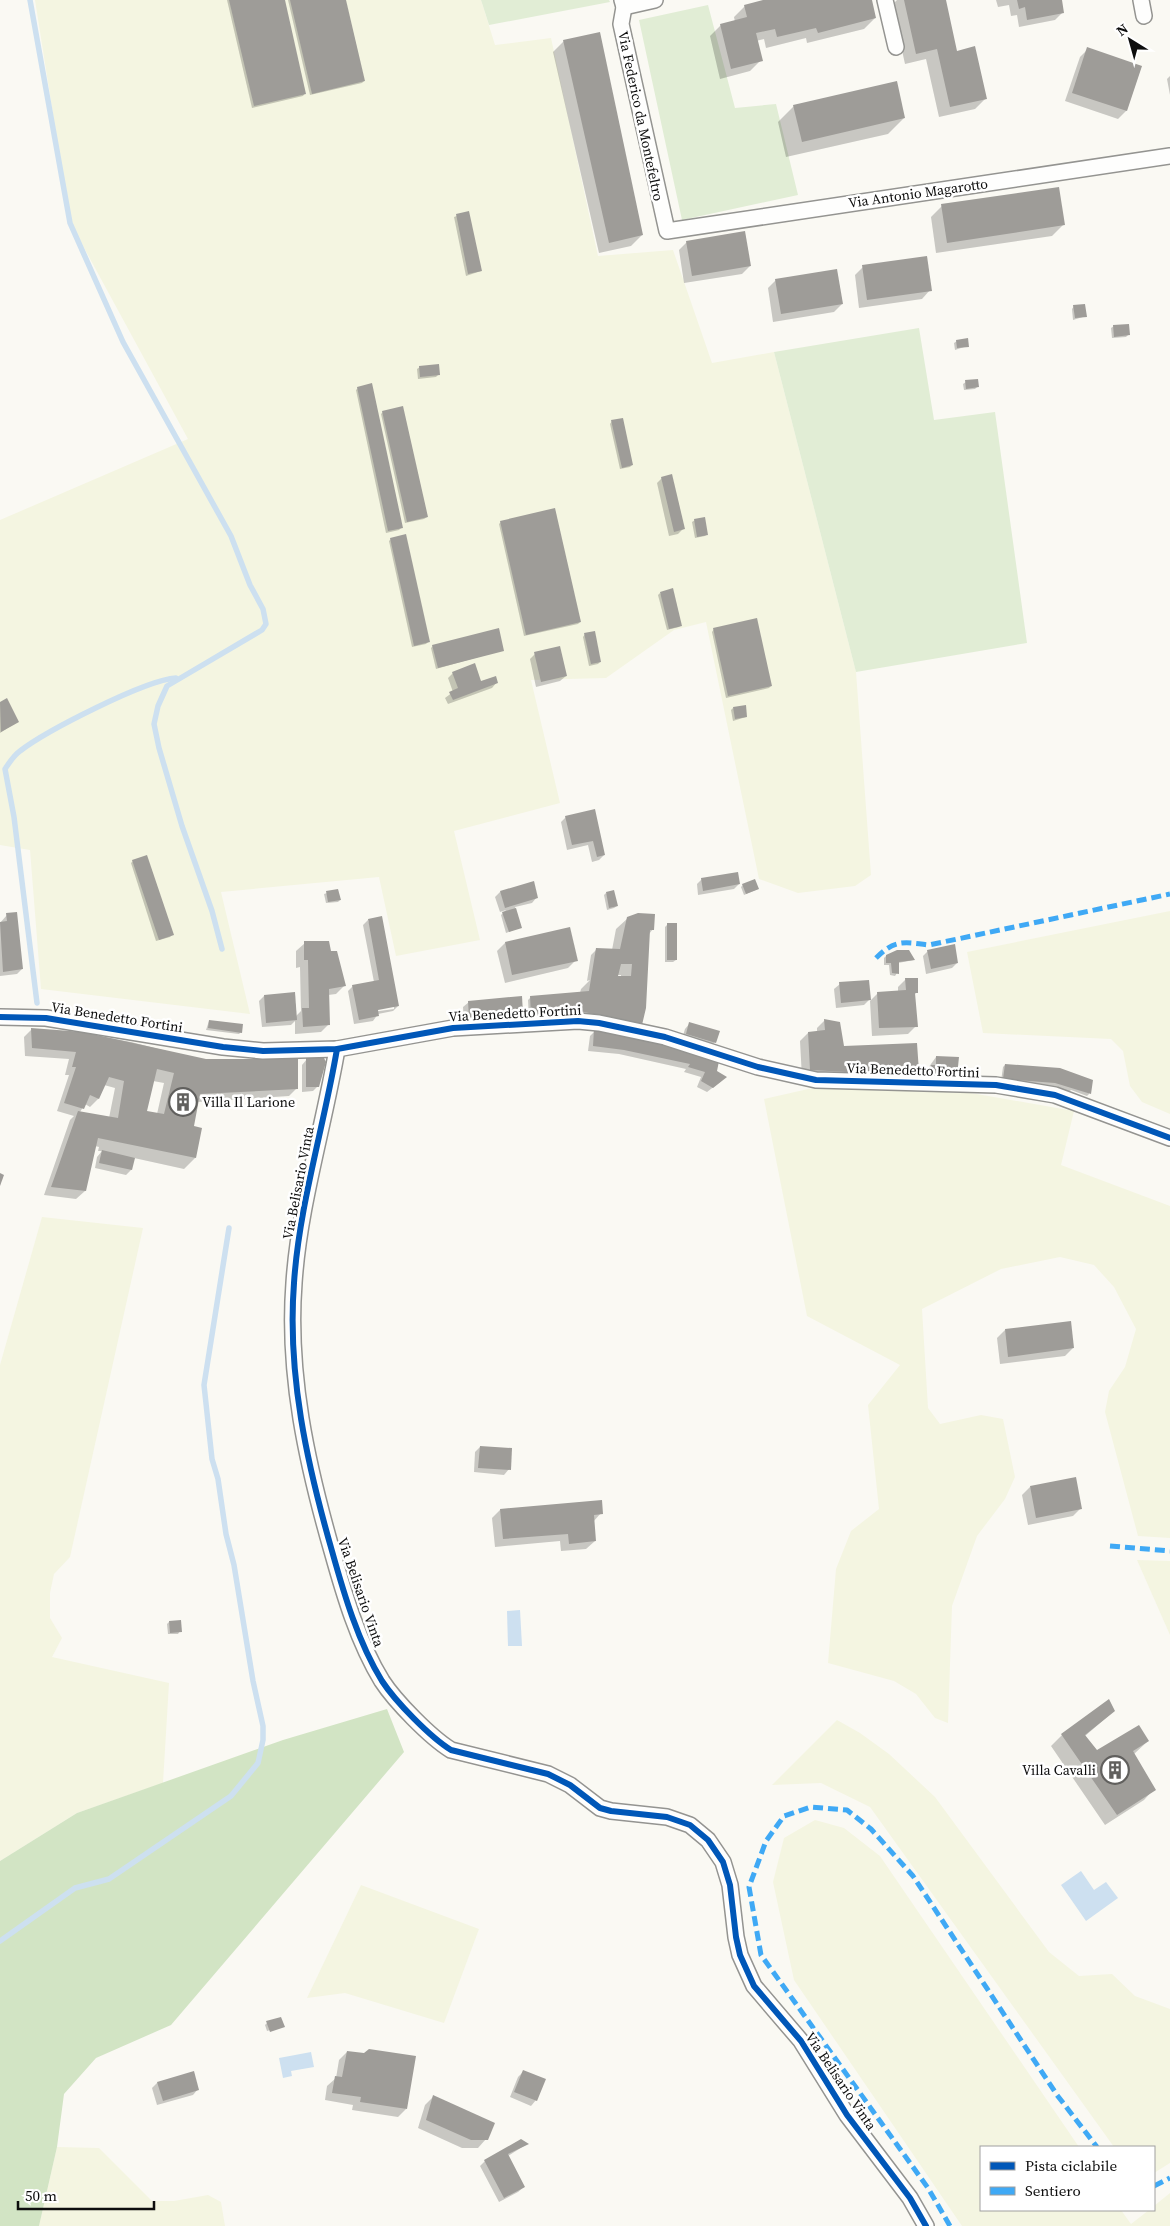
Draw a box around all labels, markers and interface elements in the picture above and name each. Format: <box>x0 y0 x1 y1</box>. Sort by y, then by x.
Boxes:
north arrow <box>1105 15 1155 65</box>
text: N <box>1112 19 1132 41</box>
street label: Via Federico da Montefeltro <box>613 29 669 203</box>
street label: Via Antonio Magarotto <box>847 173 989 213</box>
street label: Via Benedetto Fortini <box>50 997 184 1037</box>
street label: Via Benedetto Fortini <box>448 1000 582 1026</box>
street label: Via Benedetto Fortini <box>846 1058 980 1082</box>
building icon: Villa Il Larione <box>168 1087 198 1117</box>
place label: Villa Il Larione <box>202 1092 295 1112</box>
street label: Via Belisario Vinta <box>277 1124 319 1241</box>
street label: Via Belisario Vinta <box>333 1534 389 1650</box>
building icon: Villa Cavalli <box>1100 1755 1130 1785</box>
place label: Villa Cavalli <box>1022 1760 1096 1780</box>
street label: Via Belisario Vinta <box>801 2028 882 2135</box>
legend <box>980 2146 1155 2211</box>
text: Pista ciclabile <box>1025 2155 1117 2176</box>
scale bar <box>18 2178 154 2210</box>
text: Sentiero <box>1025 2180 1081 2201</box>
text: 50 m <box>25 2185 57 2206</box>

